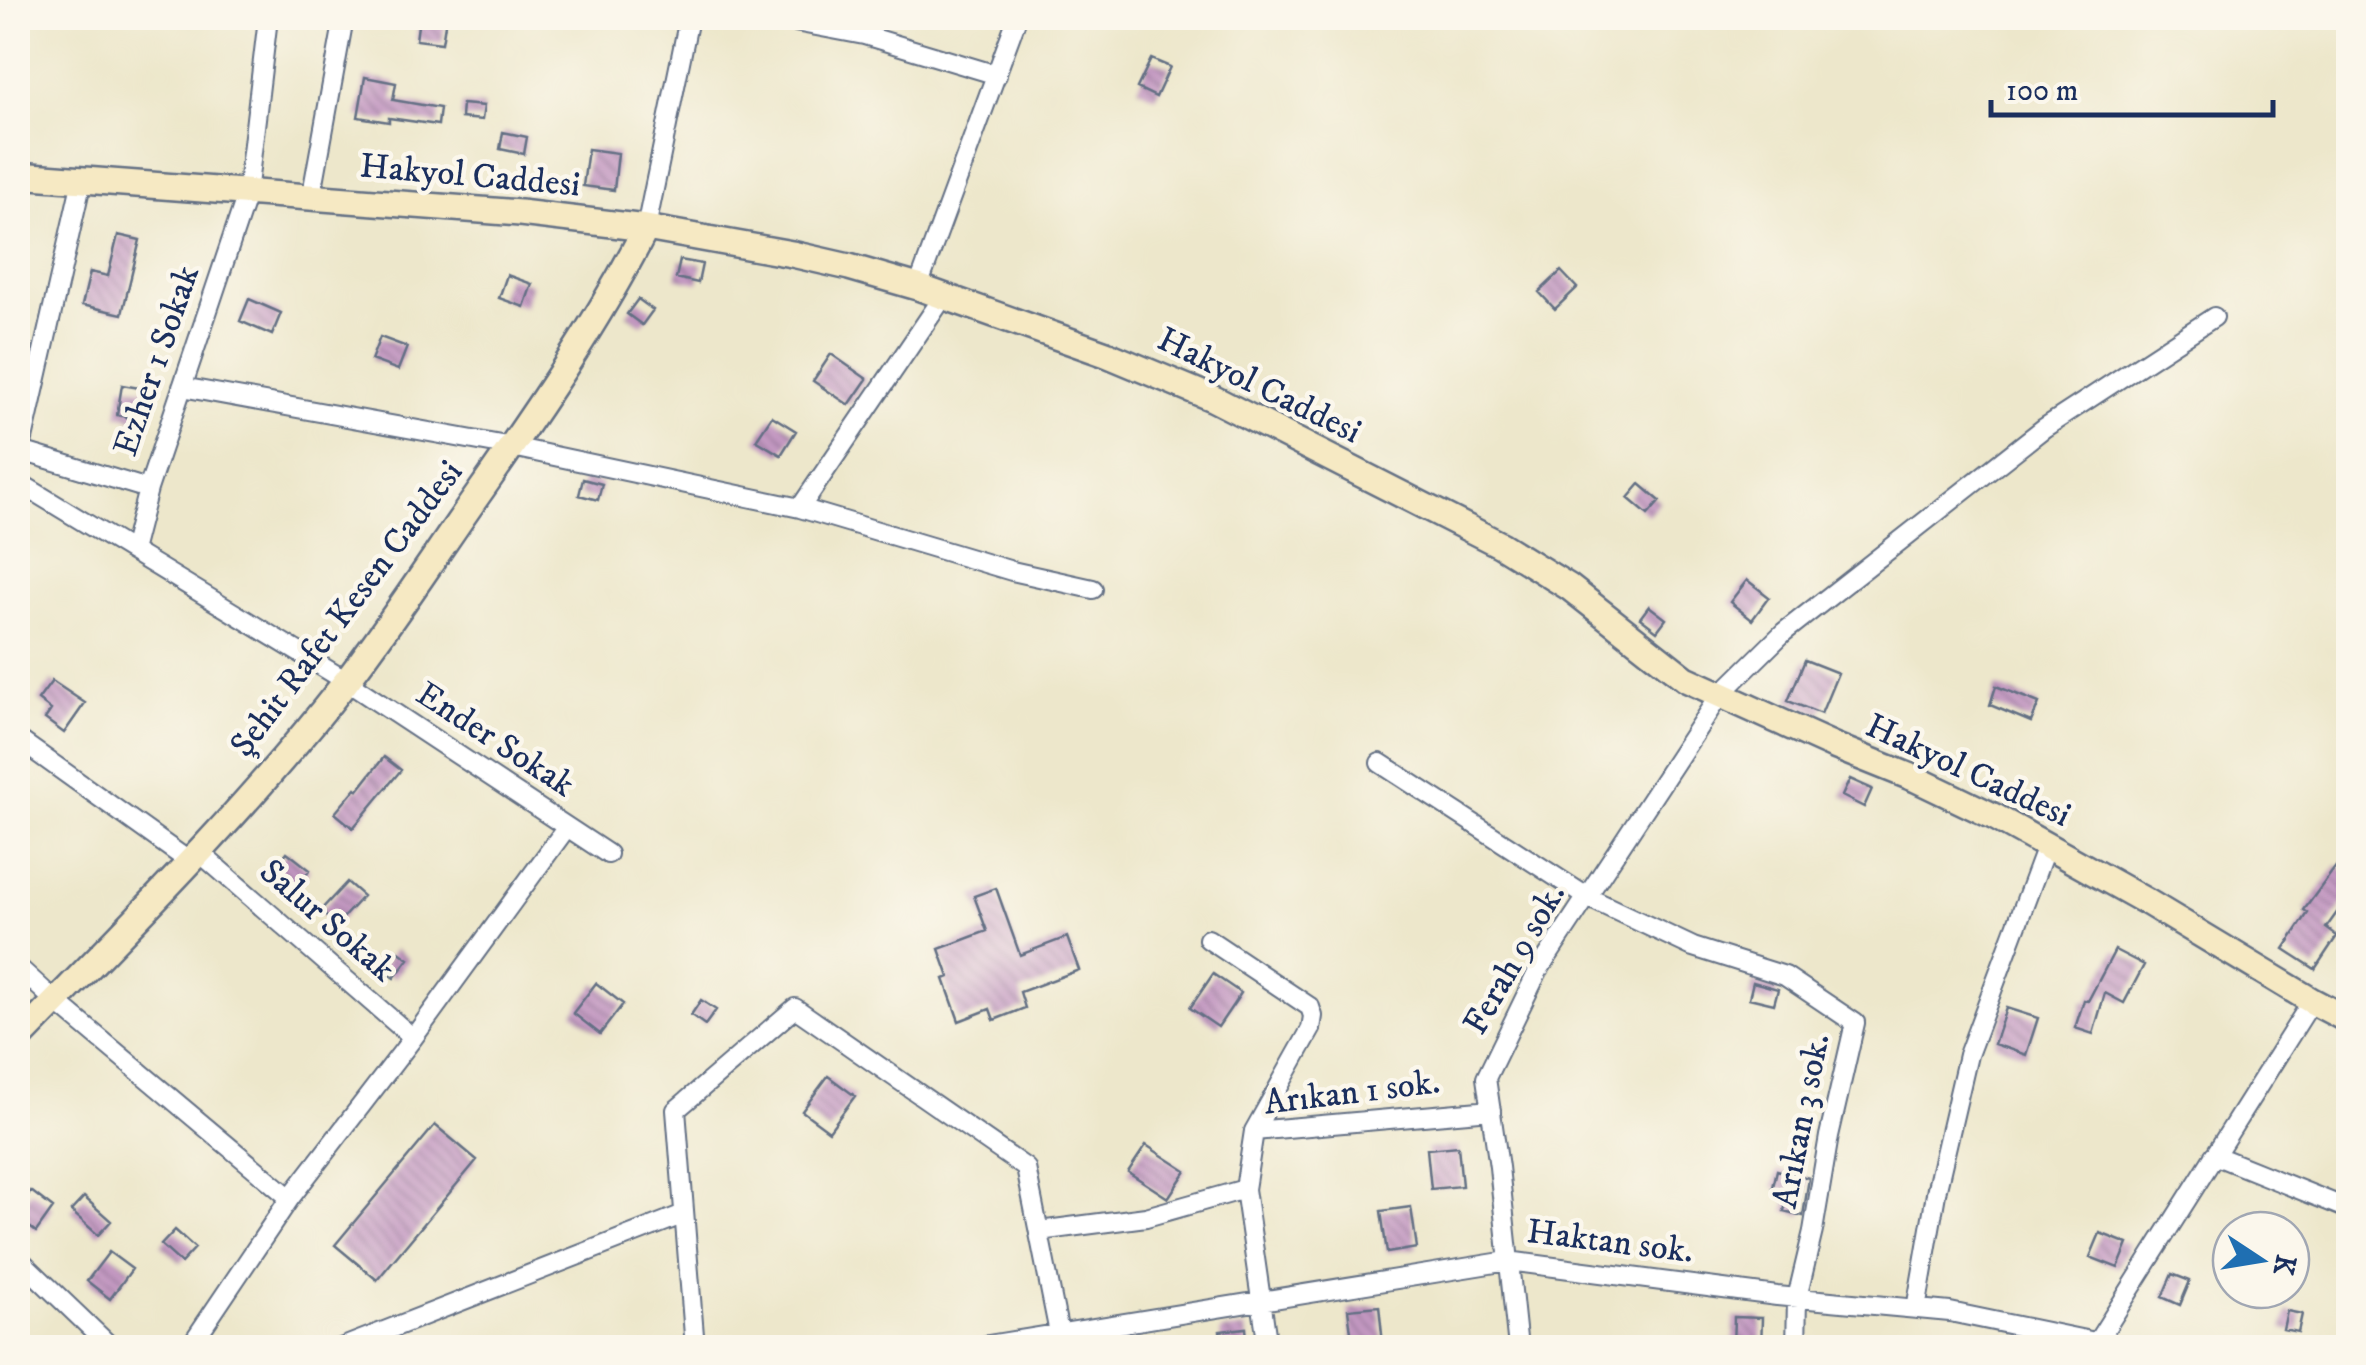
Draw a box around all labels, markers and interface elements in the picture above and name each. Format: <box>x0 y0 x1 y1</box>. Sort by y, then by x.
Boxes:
scale bar <box>1991 55 2274 117</box>
text: 100 m <box>2006 73 2078 110</box>
street label: Hakyol Caddesi <box>358 144 582 208</box>
street label: Ezher 1 Sokak <box>104 260 210 462</box>
street label: Hakyol Caddesi <box>1150 318 1368 454</box>
street label: Şehit Rafet Kesen Caddesi <box>221 452 473 766</box>
street label: Ender Sokak <box>407 672 583 808</box>
street label: Hakyol Caddesi <box>1858 704 2078 838</box>
street label: Salur Sokak <box>250 850 404 992</box>
street label: Ferah 9 sok. <box>1454 875 1576 1043</box>
street label: Arıkan 3 sok. <box>1764 1030 1840 1212</box>
street label: Arıkan 1 sok. <box>1262 1060 1442 1126</box>
street label: Haktan sok. <box>1524 1210 1696 1274</box>
north arrow <box>2211 1210 2311 1310</box>
text: K <box>2265 1252 2303 1279</box>

